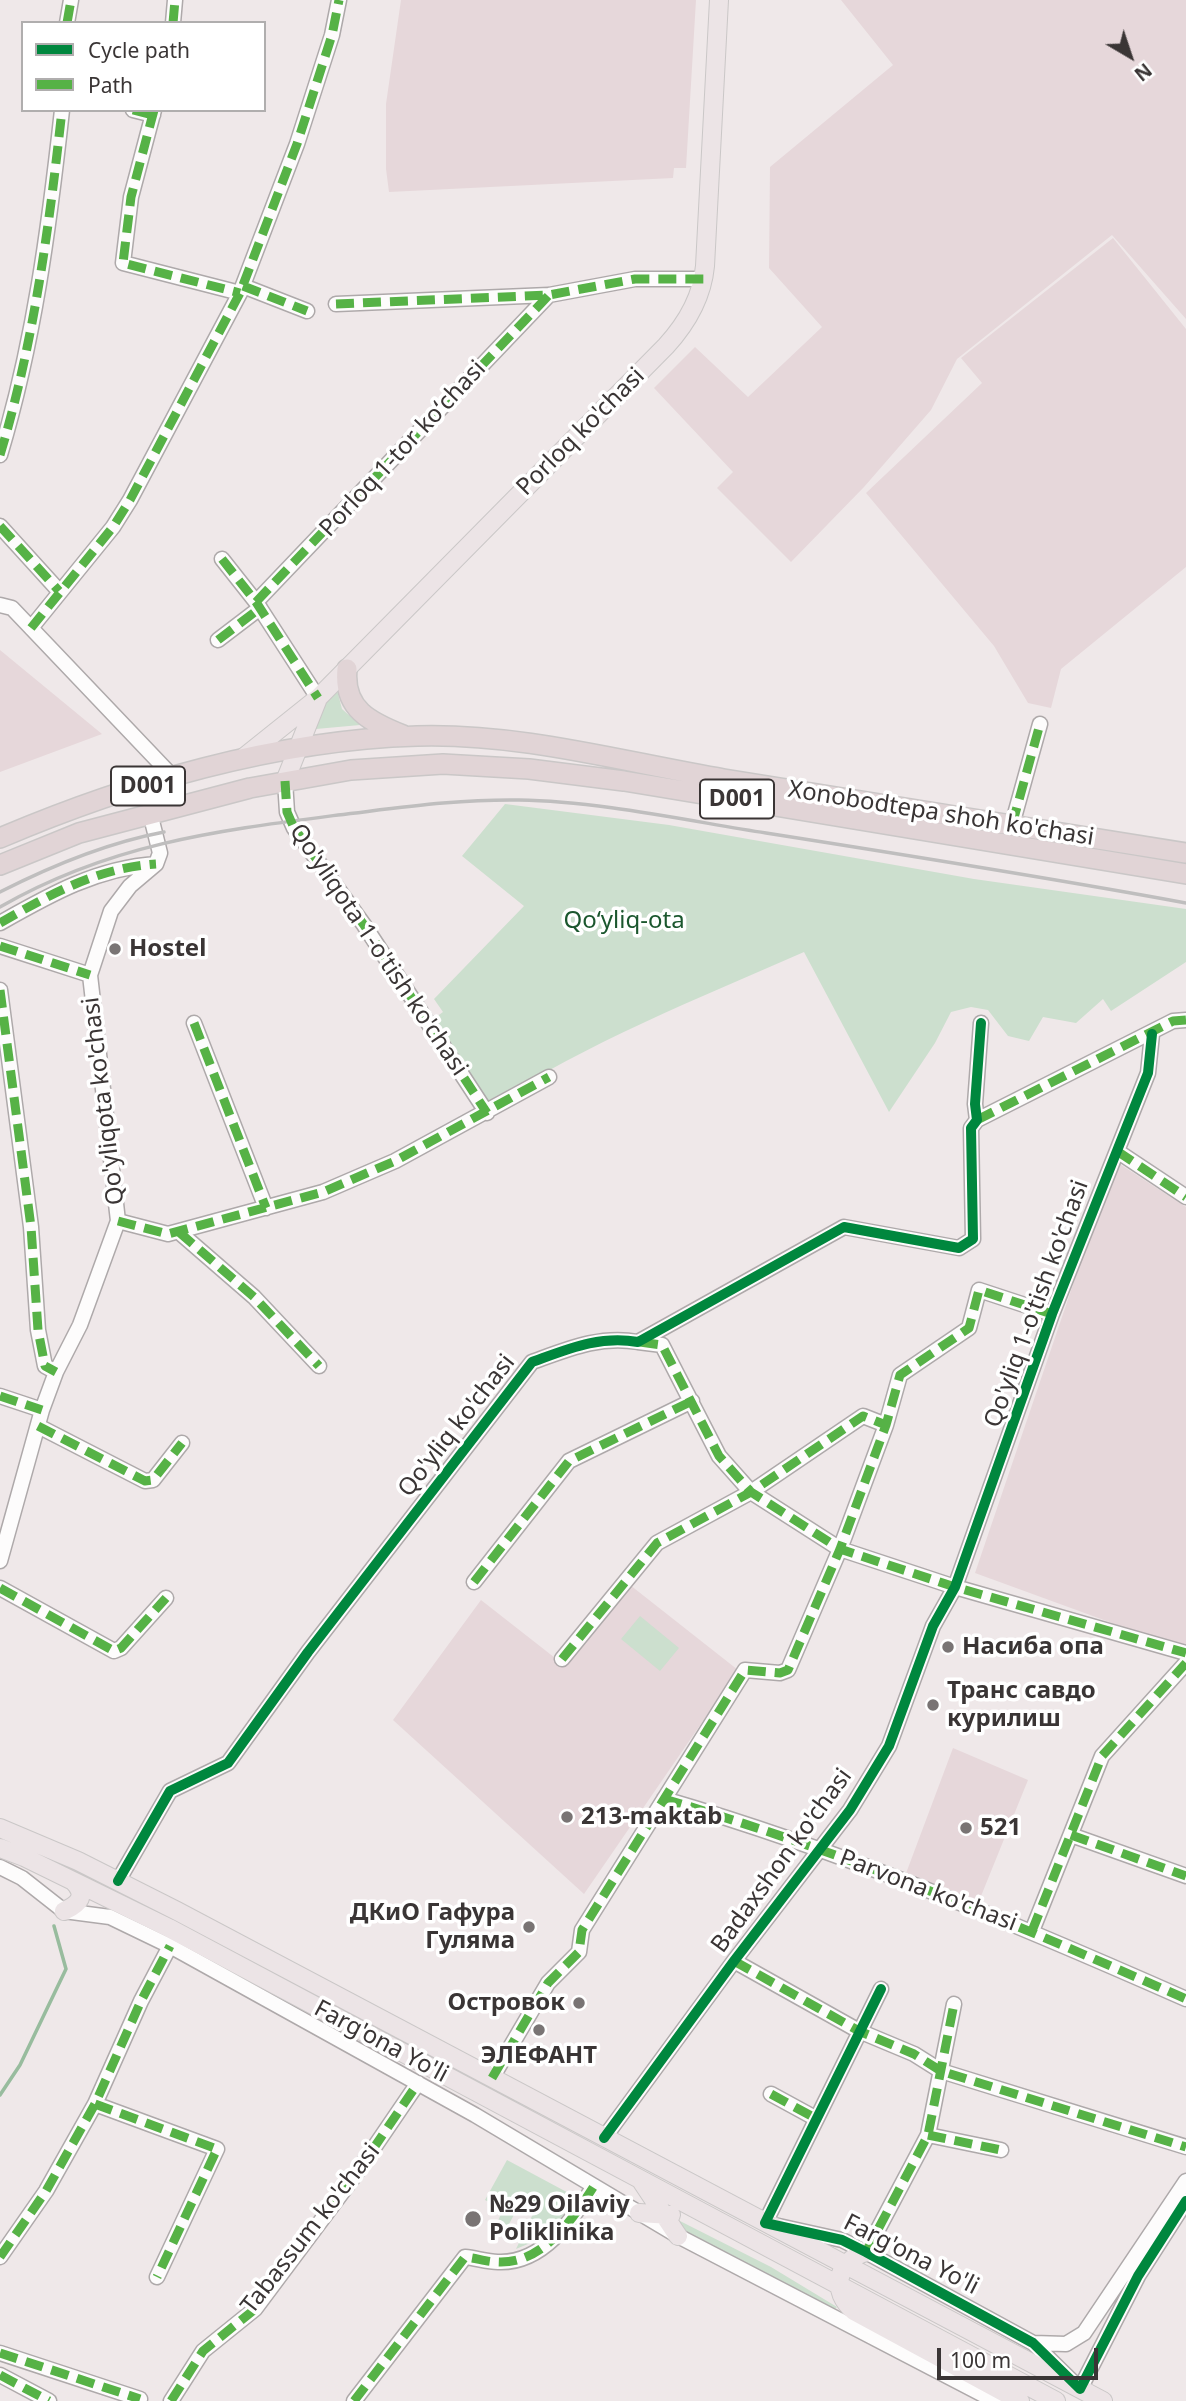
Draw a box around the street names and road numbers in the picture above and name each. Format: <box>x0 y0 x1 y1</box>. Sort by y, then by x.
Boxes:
street label: Porloq 1-tor koʻchasi <box>314 355 492 543</box>
street label: Porloq ko'chasi <box>511 362 651 502</box>
road number: D001 <box>111 766 185 806</box>
street label: Xonobodtepa shoh ko'chasi <box>786 776 1096 852</box>
road number: D001 <box>700 779 774 818</box>
street label: Qo'yliqota 1-o'tish ko'chasi <box>283 818 473 1082</box>
street label: Qo'yliqota ko'chasi <box>77 995 131 1207</box>
street label: Qo'yliq 1-o'tish ko'chasi <box>979 1176 1095 1432</box>
street label: Qo'yliq ko'chasi <box>393 1349 521 1503</box>
street label: Badaxshon ko'chasi <box>706 1763 858 1959</box>
street label: Parvona ko'chasi <box>835 1844 1021 1938</box>
street label: Farg'ona Yo'li <box>309 1995 453 2089</box>
street label: Tabassum ko'chasi <box>236 2138 386 2320</box>
street label: Farg'ona Yo'li <box>839 2209 983 2301</box>

